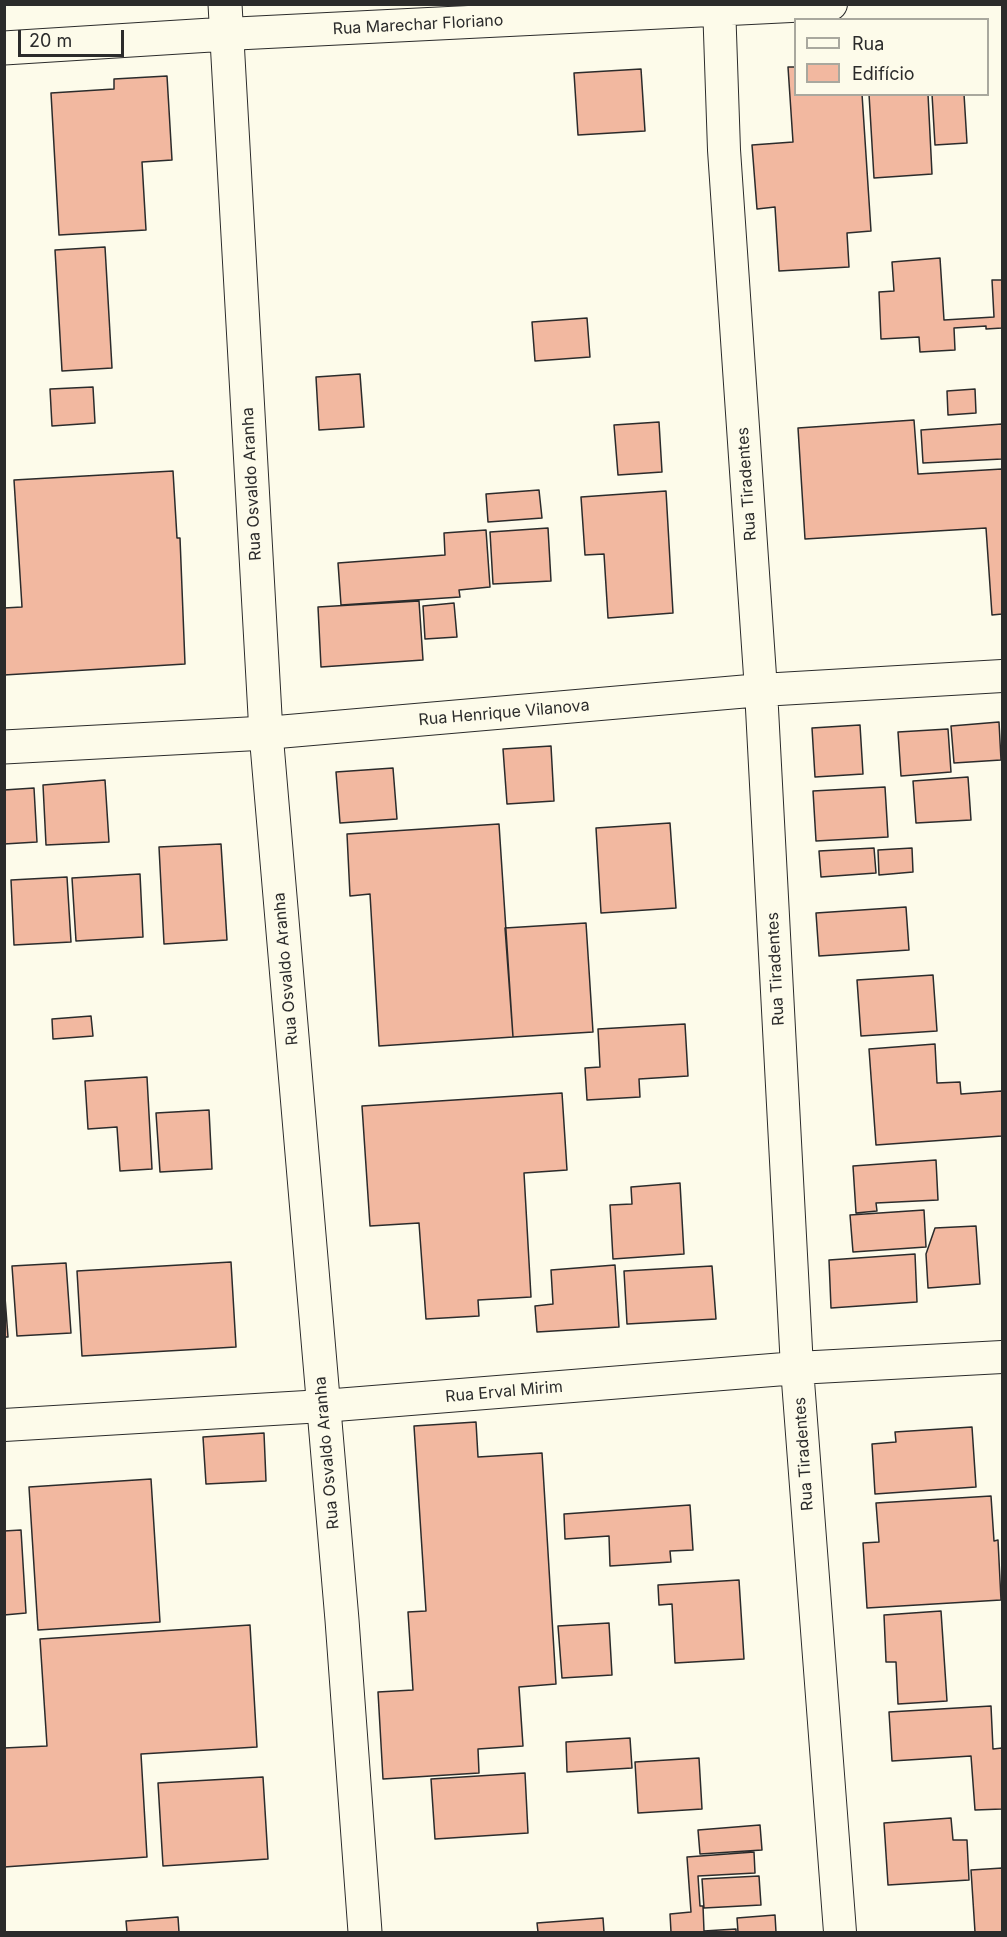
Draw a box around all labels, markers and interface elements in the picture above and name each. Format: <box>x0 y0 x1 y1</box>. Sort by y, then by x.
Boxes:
street label: Rua Marechar Floriano <box>332 11 504 39</box>
scale bar <box>21 18 128 56</box>
legend <box>794 18 989 96</box>
text: 20 m <box>29 30 72 51</box>
text: Rua <box>852 33 884 54</box>
text: Edifício <box>852 63 915 84</box>
street label: Rua Osvaldo Aranha <box>238 407 266 561</box>
street label: Rua Tiradentes <box>733 427 761 541</box>
street label: Rua Henrique Vilanova <box>418 696 590 730</box>
street label: Rua Osvaldo Aranha <box>270 892 302 1046</box>
street label: Rua Tiradentes <box>763 912 789 1026</box>
street label: Rua Osvaldo Aranha <box>311 1376 343 1530</box>
street label: Rua Erval Mirim <box>444 1377 564 1407</box>
street label: Rua Tiradentes <box>790 1397 818 1511</box>

